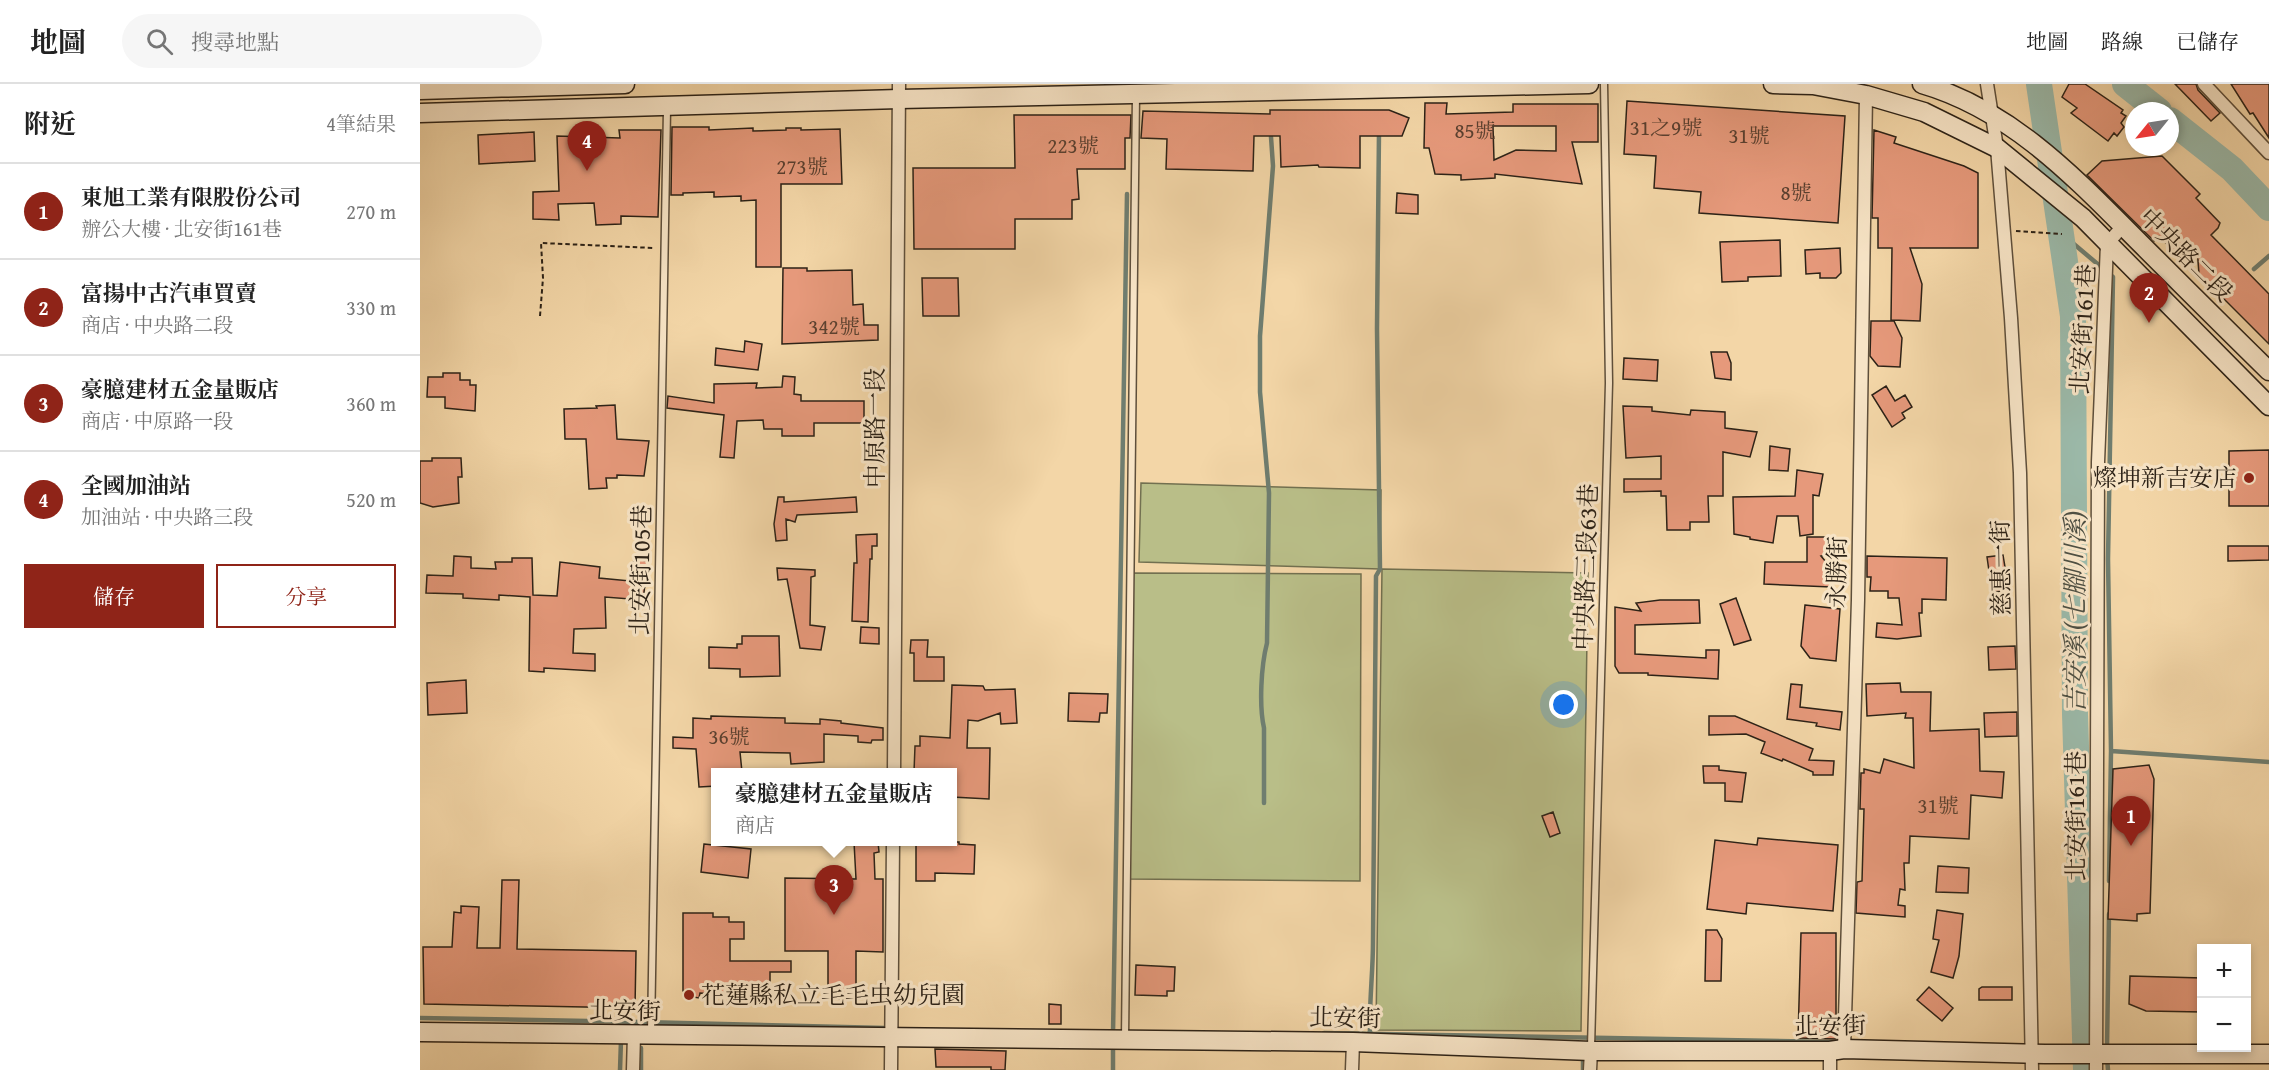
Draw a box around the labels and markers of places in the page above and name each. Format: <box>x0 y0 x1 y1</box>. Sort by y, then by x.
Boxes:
pin: 4 <box>568 122 606 171</box>
pin: 2 <box>2130 274 2168 323</box>
place label: 燦坤新吉安店 <box>2093 460 2237 495</box>
marker: 燦坤新吉安店 <box>2242 471 2256 485</box>
pin: 1 <box>2112 796 2150 846</box>
pin: 3 <box>814 866 854 915</box>
place label: 花蓮縣私立毛毛虫幼兒園 <box>701 977 965 1012</box>
marker: 花蓮縣私立毛毛虫幼兒園 <box>682 988 696 1002</box>

